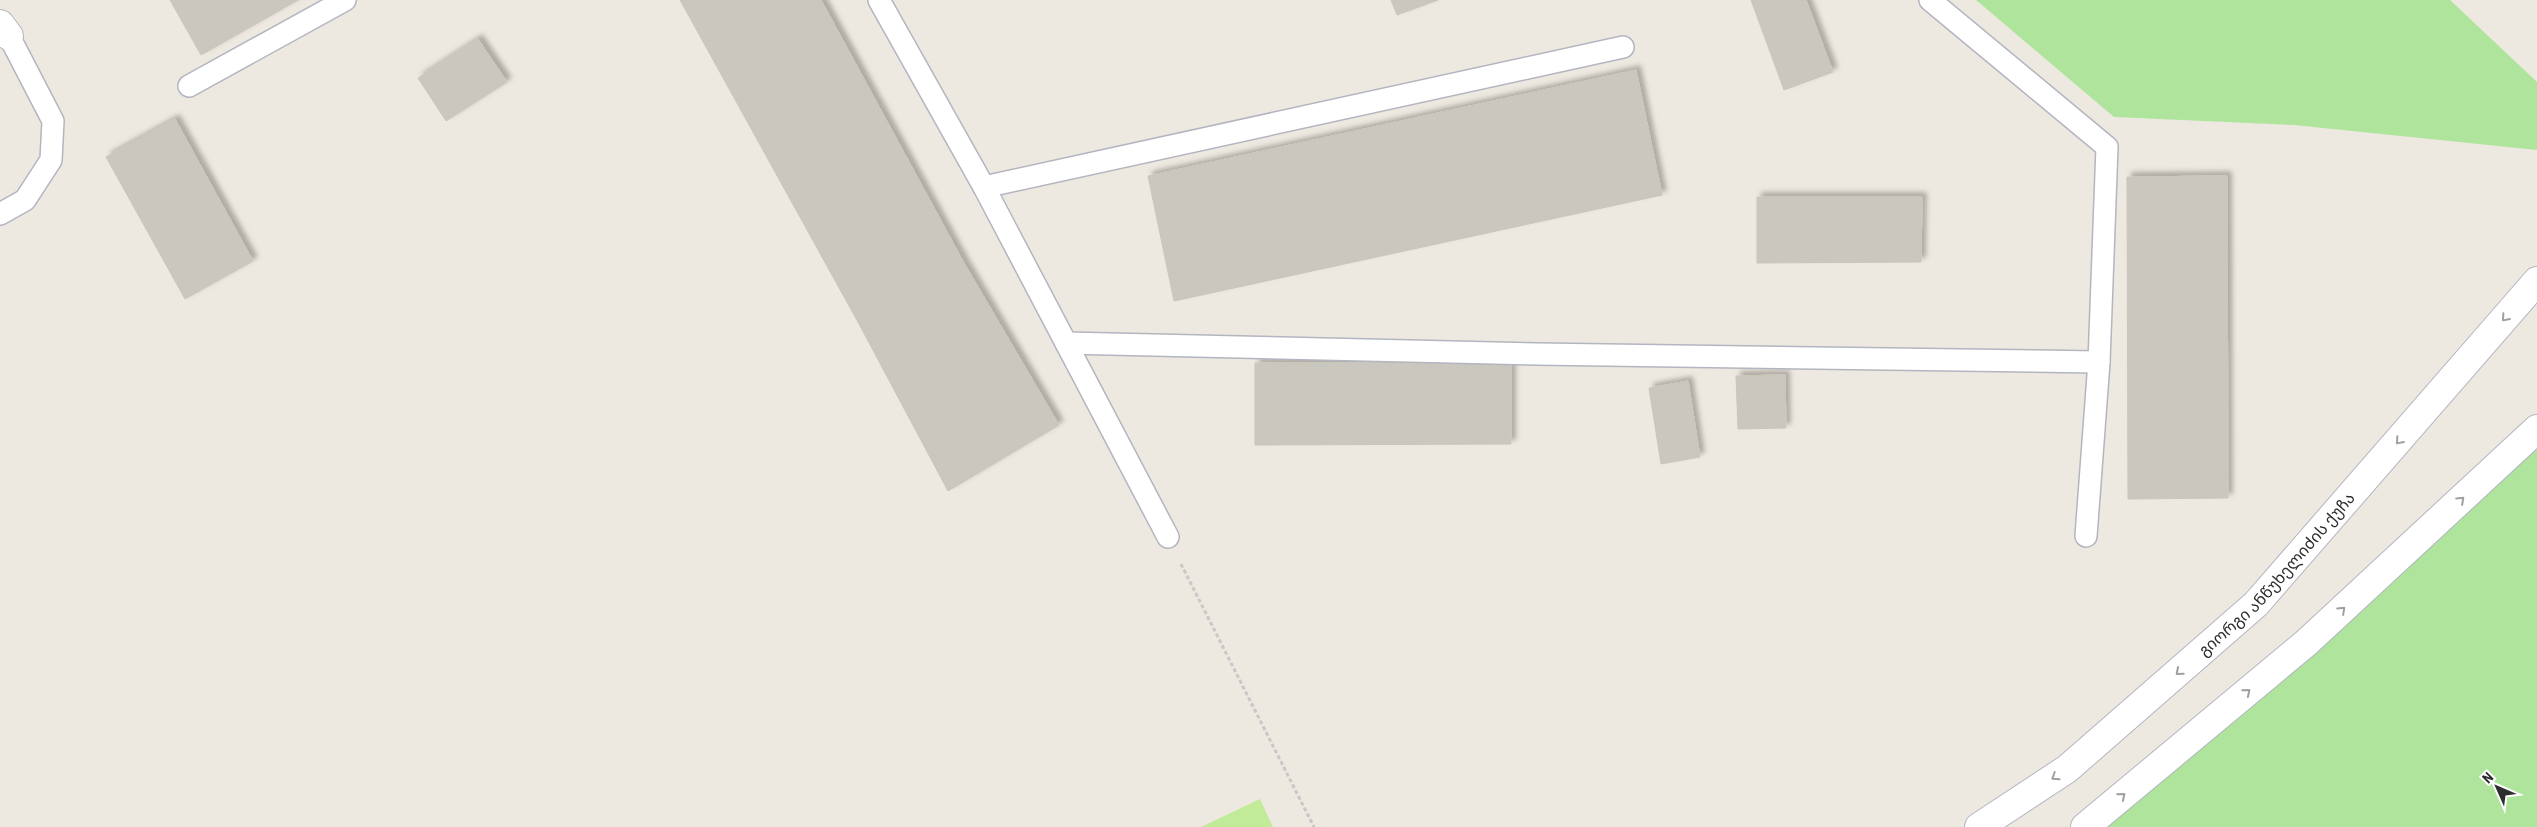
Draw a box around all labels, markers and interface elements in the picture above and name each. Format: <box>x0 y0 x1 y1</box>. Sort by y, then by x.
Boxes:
one-way arrow <box>2502 312 2511 321</box>
one-way arrow <box>2395 435 2404 444</box>
street label: გიორგი ანწუხელიძის ქუჩა <box>2194 488 2358 660</box>
one-way arrow <box>2455 497 2464 506</box>
one-way arrow <box>2336 607 2345 616</box>
one-way arrow <box>2175 666 2184 675</box>
one-way arrow <box>2242 689 2251 698</box>
north arrow <box>2472 762 2522 812</box>
text: N <box>2479 769 2496 786</box>
one-way arrow <box>2051 771 2060 780</box>
one-way arrow <box>2117 792 2126 801</box>

